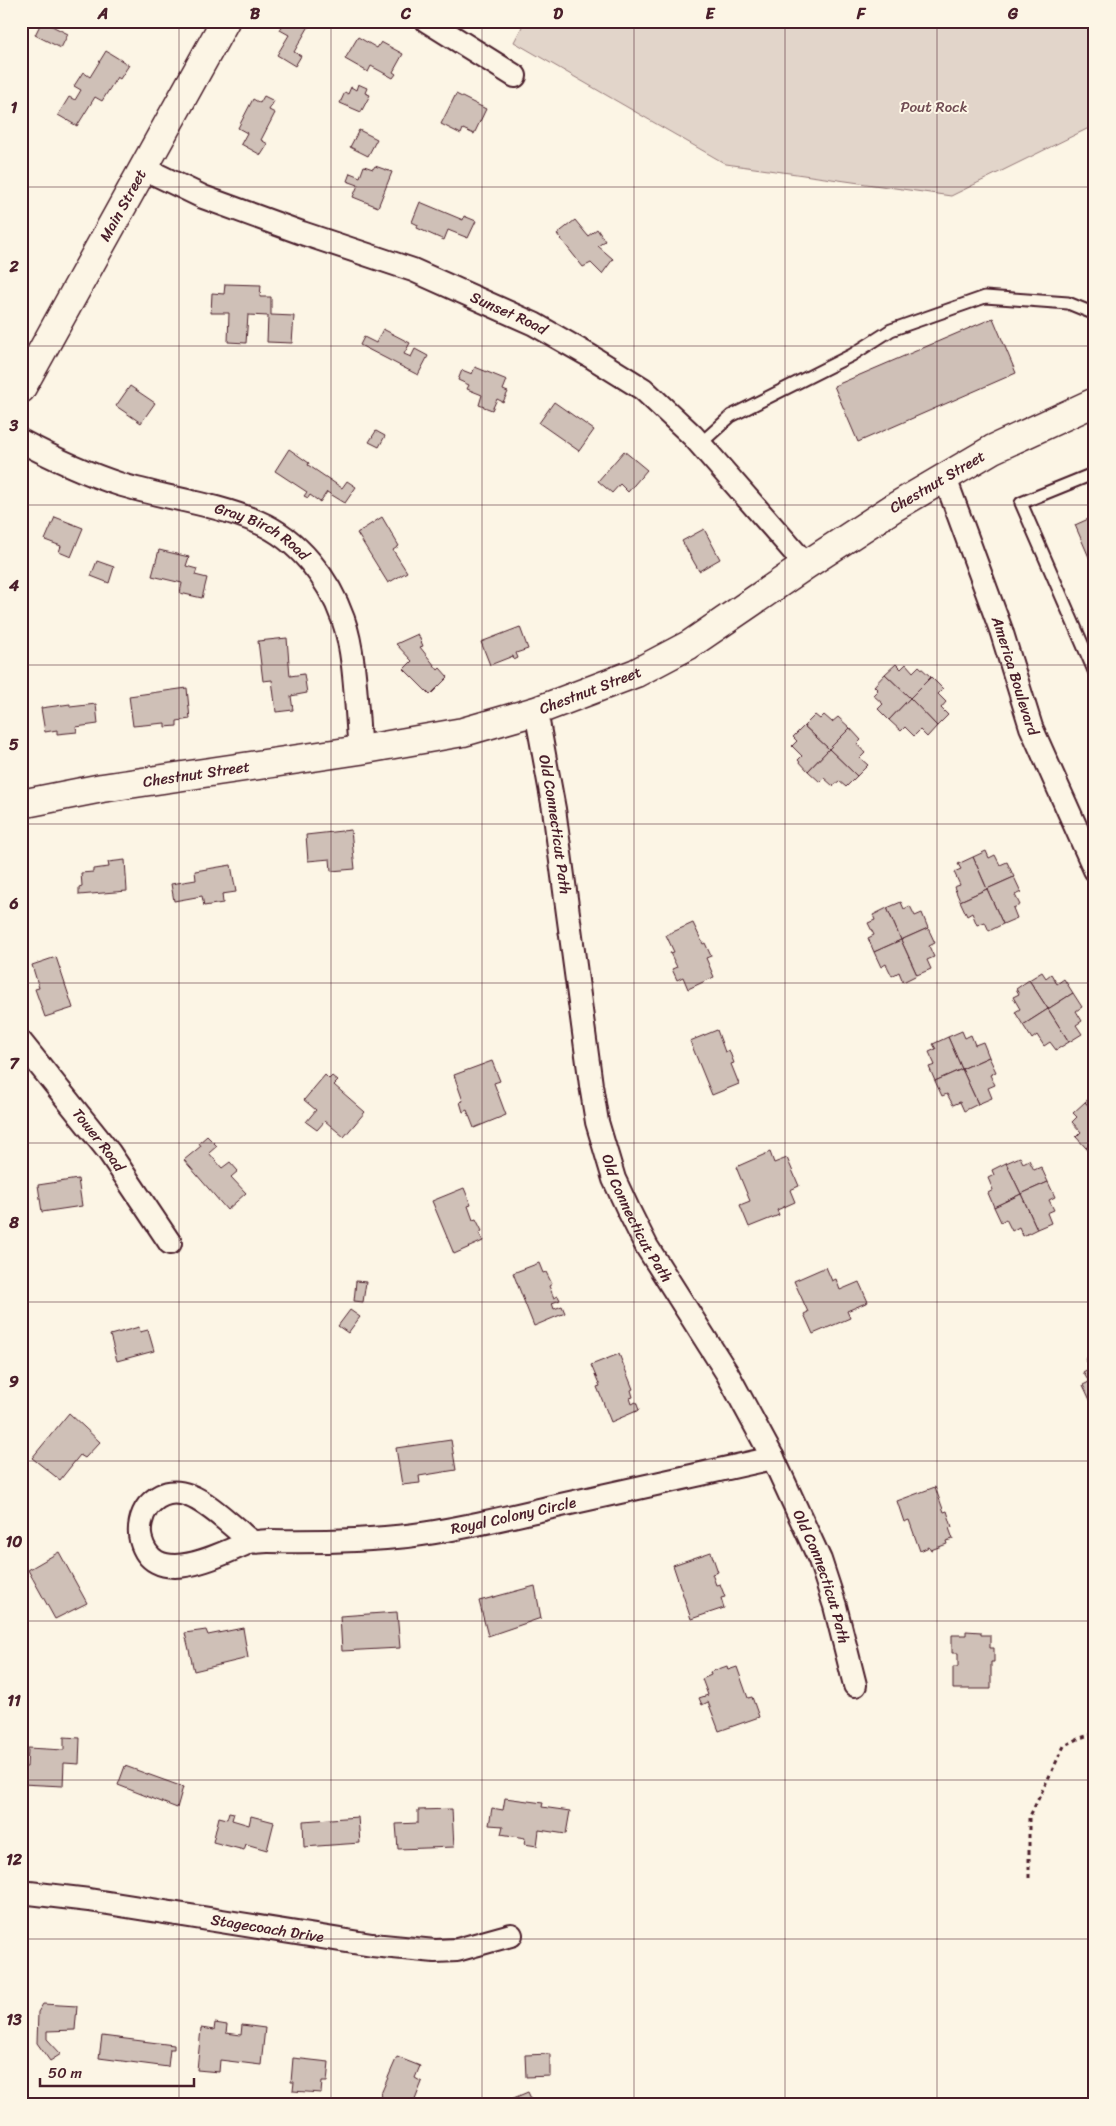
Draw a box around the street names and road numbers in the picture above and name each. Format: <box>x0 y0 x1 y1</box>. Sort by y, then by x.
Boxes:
street label: Main Street <box>92 164 154 246</box>
street label: Sunset Road <box>466 284 553 343</box>
street label: Chestnut Street <box>884 443 991 520</box>
street label: Gray Birch Road <box>212 495 317 567</box>
street label: America Boulevard <box>984 612 1047 741</box>
street label: Chestnut Street <box>535 659 647 722</box>
street label: Old Connecticut Path <box>531 752 578 896</box>
street label: Chestnut Street <box>141 753 252 795</box>
street label: Tower Road <box>66 1102 132 1178</box>
street label: Old Connecticut Path <box>594 1151 679 1288</box>
street label: Royal Colony Circle <box>449 1489 578 1542</box>
street label: Old Connecticut Path <box>785 1505 857 1646</box>
street label: Stagecoach Drive <box>209 1907 326 1950</box>

